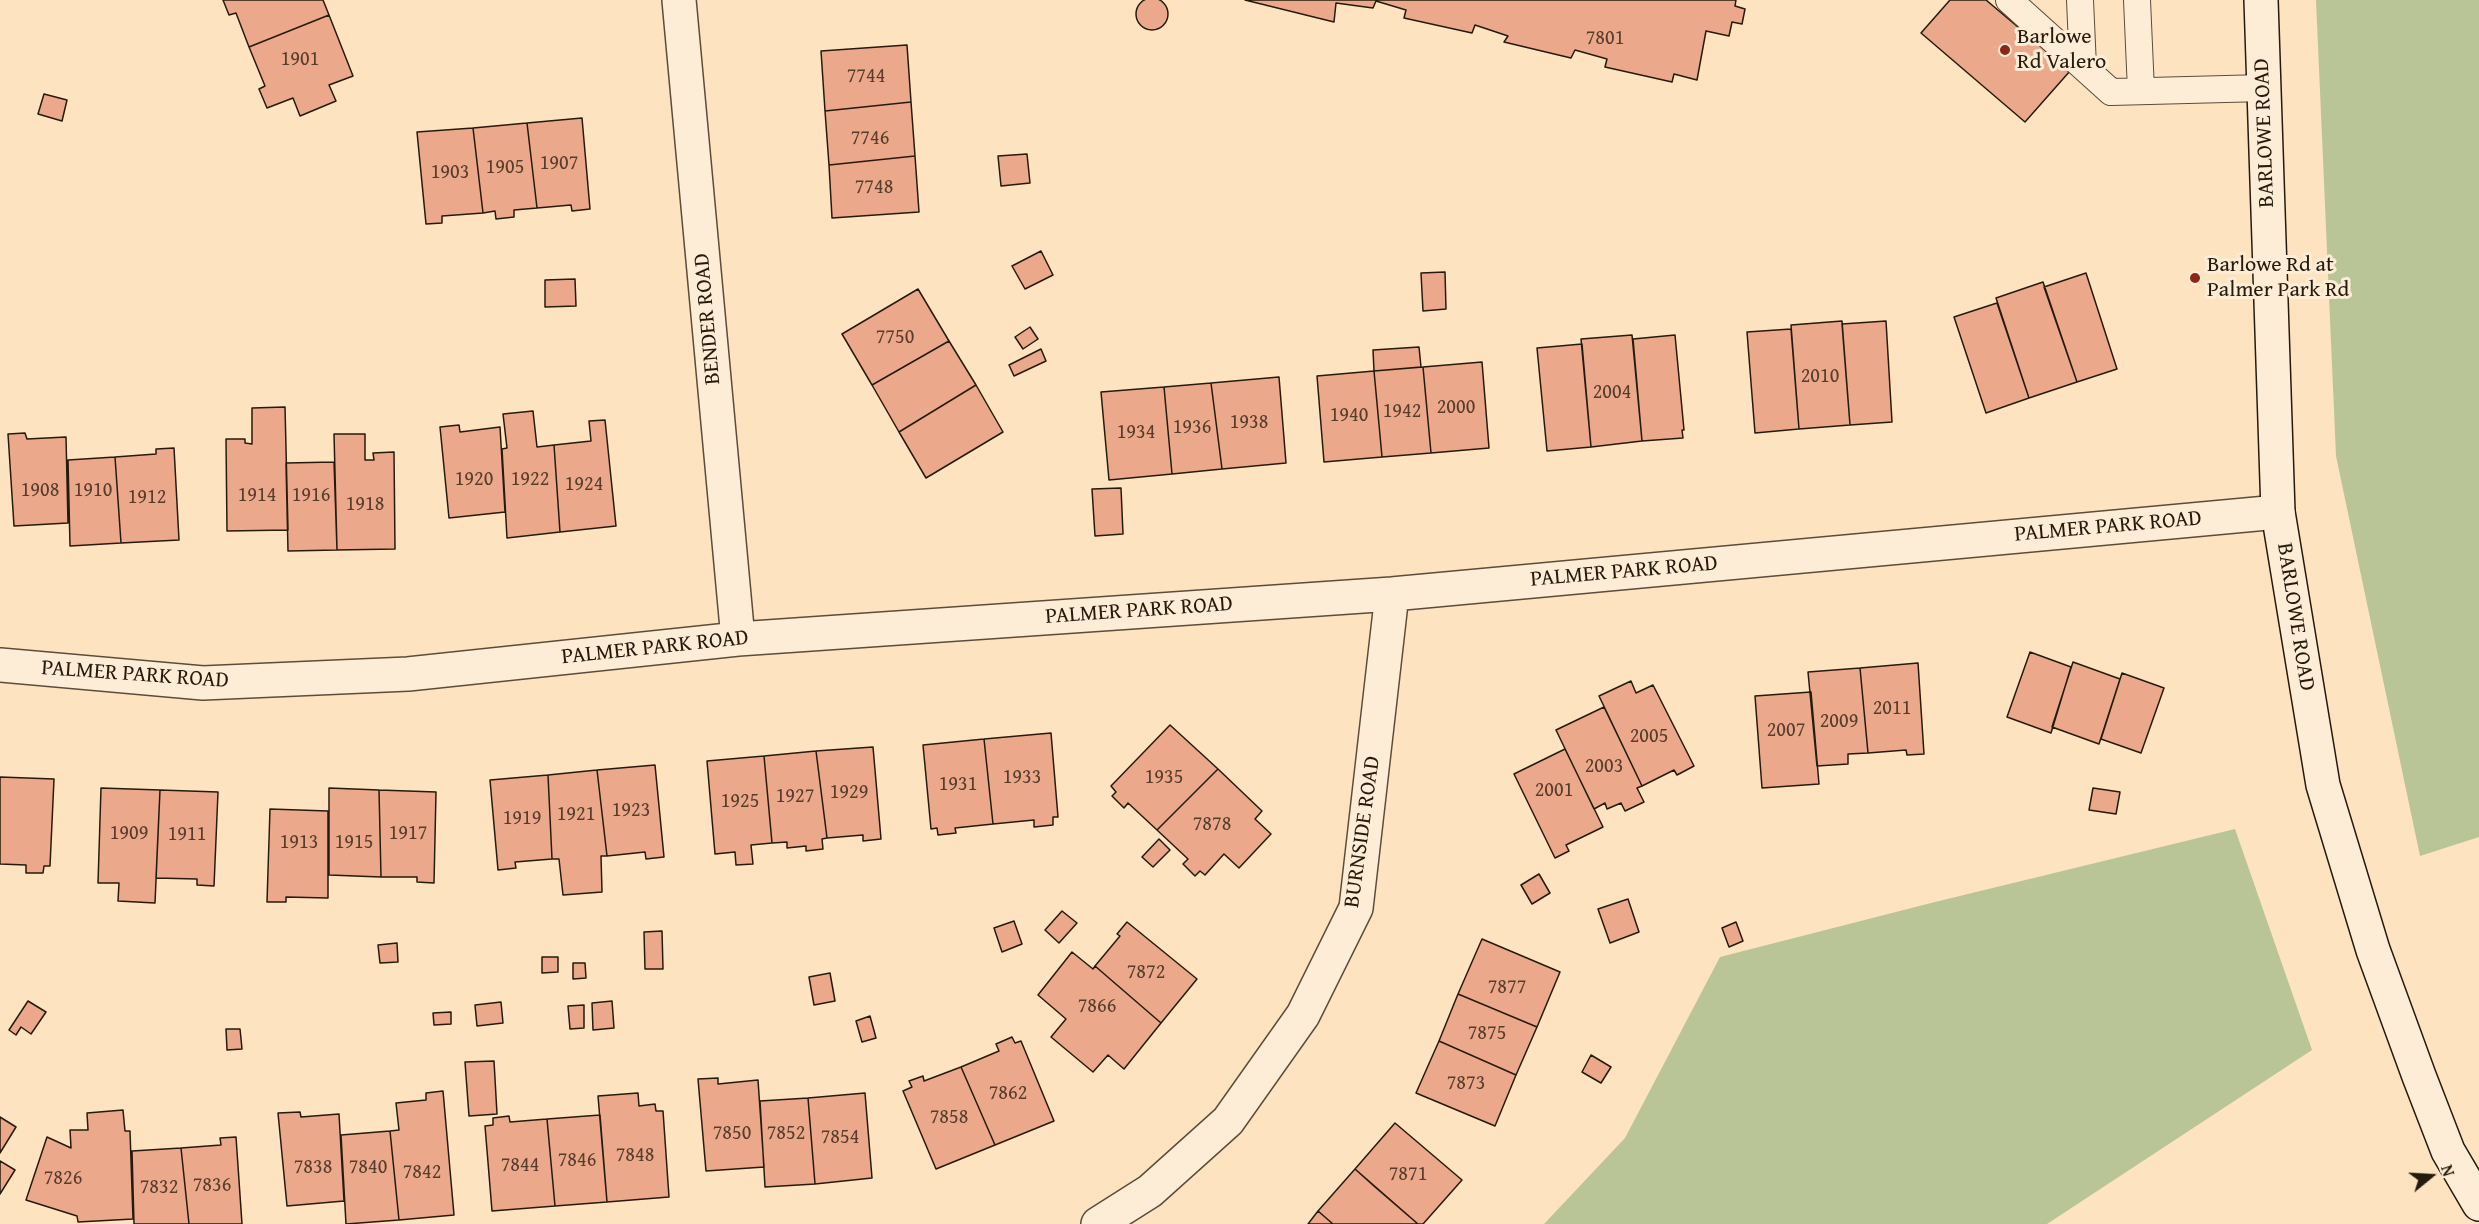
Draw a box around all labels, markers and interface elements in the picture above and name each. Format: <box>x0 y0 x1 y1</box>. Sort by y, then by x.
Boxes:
place label: Barlowe Rd Valero <box>2017 24 2106 76</box>
house number: 7801 <box>1586 27 1624 51</box>
marker: Barlowe Rd Valero <box>1998 43 2012 57</box>
house number: 1901 <box>281 48 319 72</box>
street label: BARLOWE ROAD <box>2249 58 2281 208</box>
house number: 7744 <box>847 65 885 89</box>
house number: 7746 <box>851 127 889 151</box>
house number: 1907 <box>540 152 578 176</box>
house number: 1905 <box>486 156 524 180</box>
house number: 1903 <box>431 161 469 185</box>
house number: 7748 <box>855 176 893 200</box>
street label: BENDER ROAD <box>689 252 727 386</box>
place label: Barlowe Rd at Palmer Park Rd <box>2207 252 2349 304</box>
marker: Barlowe Rd at Palmer Park Rd <box>2188 271 2202 285</box>
house number: 7750 <box>876 326 914 350</box>
house number: 2010 <box>1801 365 1839 389</box>
house number: 2004 <box>1593 381 1631 405</box>
house number: 2000 <box>1437 396 1475 420</box>
house number: 1942 <box>1383 400 1421 424</box>
house number: 1940 <box>1330 404 1368 428</box>
house number: 1938 <box>1230 411 1268 435</box>
house number: 1936 <box>1173 416 1211 440</box>
house number: 1934 <box>1117 421 1155 445</box>
house number: 1920 <box>455 468 493 492</box>
house number: 1922 <box>511 468 549 492</box>
house number: 1924 <box>565 473 603 497</box>
house number: 1908 <box>21 479 59 503</box>
house number: 1910 <box>74 479 112 503</box>
house number: 1914 <box>238 484 276 508</box>
house number: 1916 <box>292 484 330 508</box>
house number: 1912 <box>128 486 166 510</box>
house number: 1918 <box>346 493 384 517</box>
street label: PALMER PARK ROAD <box>2013 506 2203 548</box>
street label: BARLOWE ROAD <box>2270 541 2320 693</box>
street label: PALMER PARK ROAD <box>1529 551 1719 593</box>
street label: PALMER PARK ROAD <box>1044 591 1234 631</box>
street label: PALMER PARK ROAD <box>560 625 750 671</box>
street label: PALMER PARK ROAD <box>40 655 230 695</box>
house number: 2011 <box>1873 697 1911 721</box>
house number: 2009 <box>1820 710 1858 734</box>
house number: 2007 <box>1767 719 1805 743</box>
house number: 2005 <box>1630 725 1668 749</box>
street label: BURNSIDE ROAD <box>1339 754 1387 910</box>
house number: 2003 <box>1585 755 1623 779</box>
house number: 1933 <box>1003 766 1041 790</box>
house number: 1935 <box>1145 766 1183 790</box>
house number: 1931 <box>939 773 977 797</box>
house number: 2001 <box>1535 779 1573 803</box>
house number: 1929 <box>830 781 868 805</box>
house number: 1927 <box>776 785 814 809</box>
house number: 1925 <box>721 790 759 814</box>
house number: 1923 <box>612 799 650 823</box>
house number: 1921 <box>557 803 595 827</box>
house number: 1919 <box>503 807 541 831</box>
house number: 7878 <box>1193 813 1231 837</box>
house number: 1909 <box>110 822 148 846</box>
house number: 1917 <box>389 822 427 846</box>
house number: 1911 <box>168 823 206 847</box>
house number: 1913 <box>280 831 318 855</box>
house number: 1915 <box>335 831 373 855</box>
house number: 7872 <box>1127 961 1165 985</box>
house number: 7877 <box>1488 976 1526 1000</box>
house number: 7866 <box>1078 995 1116 1019</box>
house number: 7875 <box>1468 1022 1506 1046</box>
house number: 7873 <box>1447 1072 1485 1096</box>
house number: 7862 <box>989 1082 1027 1106</box>
house number: 7858 <box>930 1106 968 1130</box>
house number: 7850 <box>713 1122 751 1146</box>
house number: 7852 <box>767 1122 805 1146</box>
house number: 7854 <box>821 1126 859 1150</box>
house number: 7848 <box>616 1144 654 1168</box>
north arrow <box>2401 1146 2461 1206</box>
house number: 7846 <box>558 1149 596 1173</box>
house number: 7844 <box>501 1154 539 1178</box>
house number: 7838 <box>294 1156 332 1180</box>
house number: 7840 <box>349 1156 387 1180</box>
house number: 7842 <box>403 1161 441 1185</box>
text: N <box>2435 1162 2461 1179</box>
house number: 7871 <box>1389 1163 1427 1187</box>
house number: 7826 <box>44 1167 82 1191</box>
house number: 7836 <box>193 1174 231 1198</box>
house number: 7832 <box>140 1176 178 1200</box>

